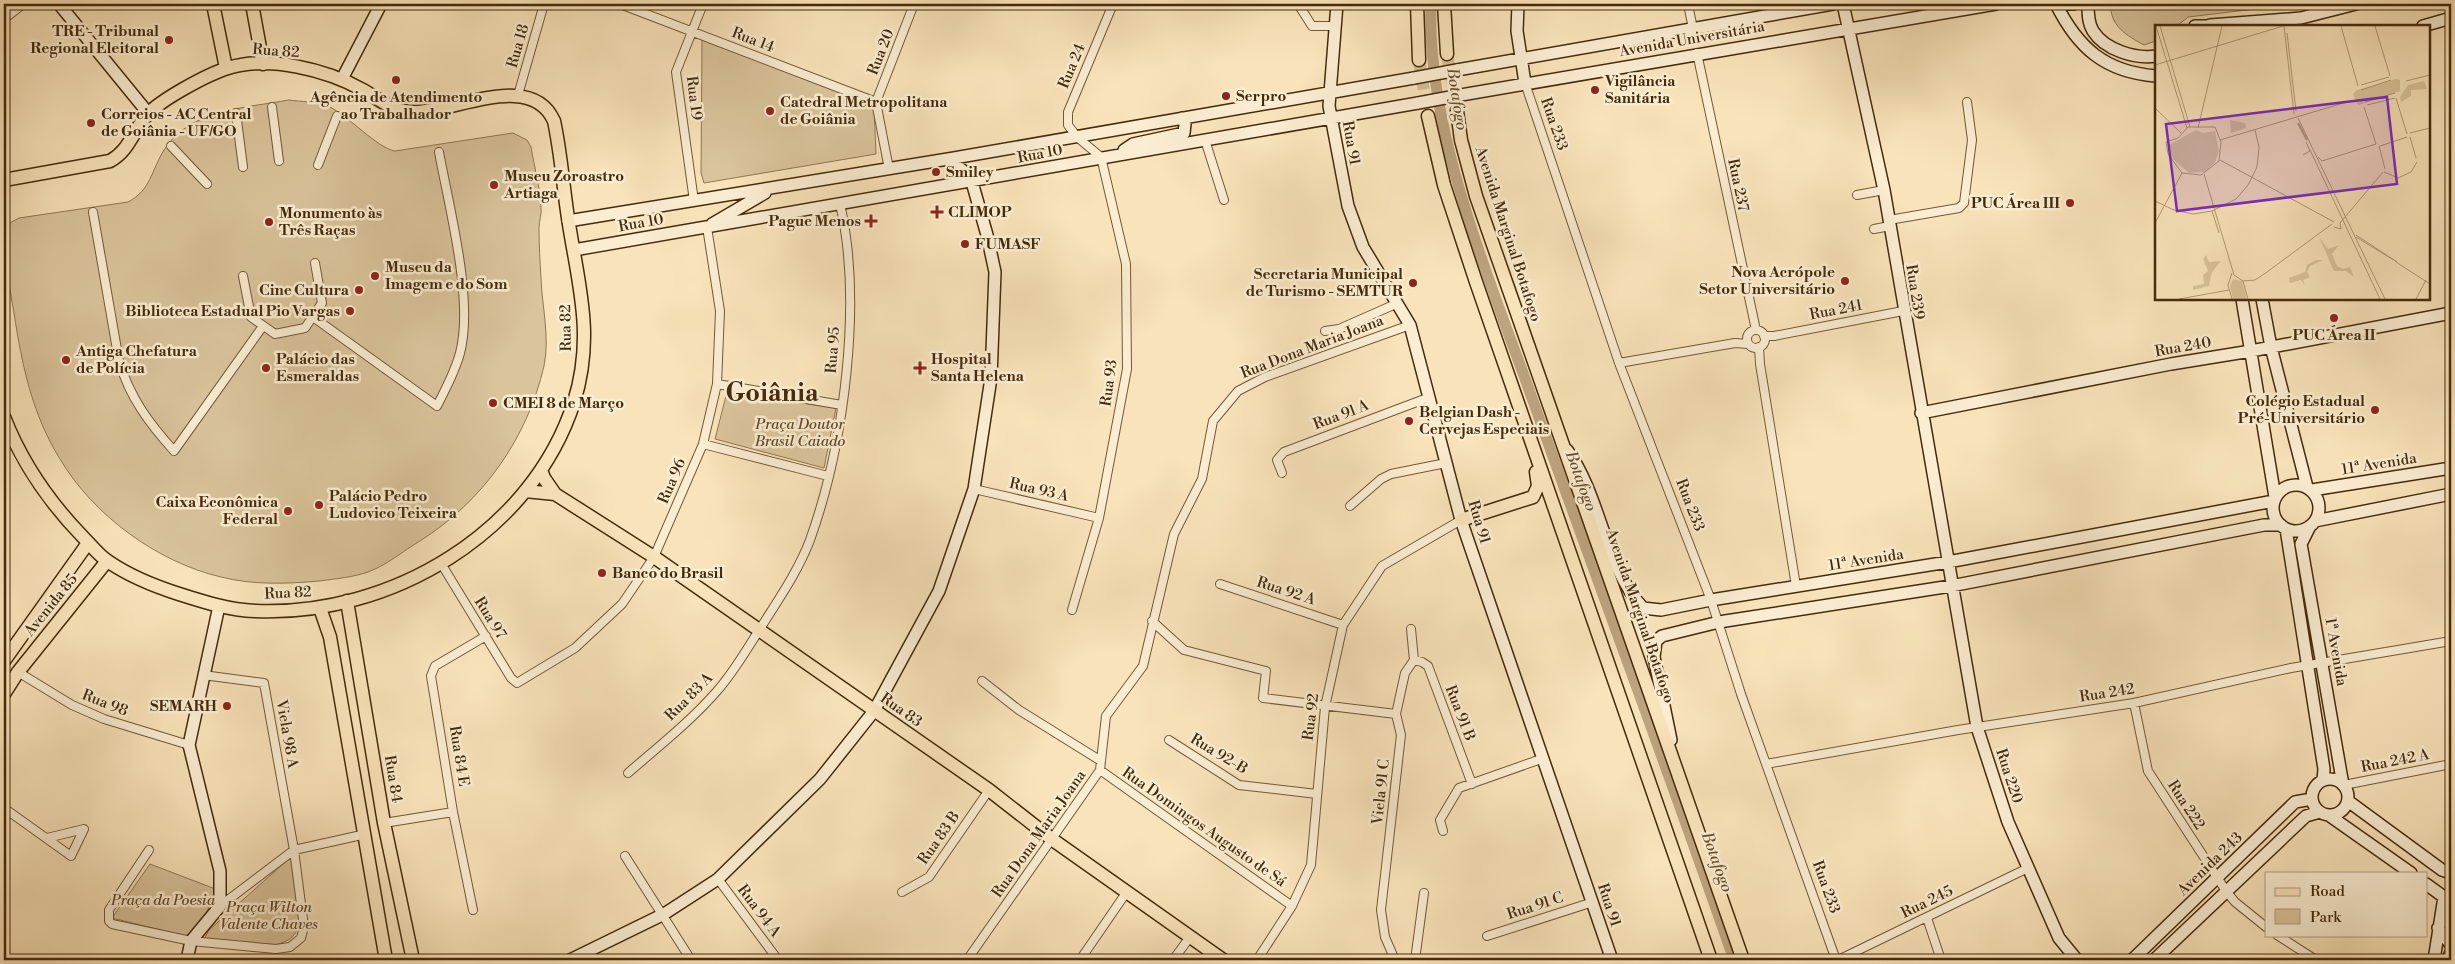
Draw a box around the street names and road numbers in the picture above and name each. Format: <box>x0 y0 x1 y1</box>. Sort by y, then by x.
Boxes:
street label: Avenida Universitária <box>1617 17 1767 61</box>
street label: Rua 18 <box>503 22 533 70</box>
street label: Rua 14 <box>729 23 777 57</box>
street label: Rua 20 <box>864 26 899 78</box>
street label: Rua 82 <box>252 40 300 62</box>
street label: Rua 24 <box>1054 41 1090 91</box>
street label: Rua 19 <box>682 75 706 121</box>
street label: Rua 233 <box>1536 95 1572 153</box>
street label: Rua 91 <box>1338 119 1364 167</box>
street label: Rua 10 <box>1016 140 1064 168</box>
street label: Avenida Marginal Botafogo <box>1470 143 1545 324</box>
street label: Rua 237 <box>1723 157 1753 214</box>
street label: Rua 10 <box>617 210 665 236</box>
street label: Rua 239 <box>1901 263 1929 321</box>
street label: Rua 241 <box>1808 295 1865 324</box>
street label: Rua 82 <box>556 304 576 352</box>
street label: Rua Dona Maria Joana <box>1238 311 1387 383</box>
street label: Rua 95 <box>822 326 844 374</box>
street label: Rua 240 <box>2153 333 2213 361</box>
street label: Rua 93 <box>1096 358 1122 408</box>
street label: Rua 91 A <box>1310 395 1372 434</box>
street label: 11ª Avenida <box>2340 449 2418 479</box>
street label: Rua 96 <box>654 455 690 507</box>
street label: Rua 93 A <box>1007 474 1071 506</box>
street label: Rua 233 <box>1671 476 1709 534</box>
street label: Rua 91 <box>1463 498 1495 547</box>
street label: Avenida Marginal Botafogo <box>1601 525 1679 706</box>
street label: 11ª Avenida <box>1827 545 1905 575</box>
street label: Avenida 85 <box>19 570 82 641</box>
street label: Rua 92 A <box>1254 573 1318 610</box>
street label: Rua 82 <box>264 582 312 604</box>
street label: Rua 97 <box>470 593 511 643</box>
street label: 1ª Avenida <box>2321 616 2351 688</box>
street label: Rua 83 A <box>661 668 718 725</box>
street label: Rua 242 <box>2078 679 2136 707</box>
street label: Rua 91 B <box>1441 682 1479 744</box>
street label: Rua 98 <box>79 686 131 720</box>
street label: Rua 83 <box>876 689 926 731</box>
street label: Rua 92 <box>1299 692 1323 742</box>
street label: Viela 98 A <box>271 697 302 770</box>
street label: Rua 84 E <box>445 724 473 788</box>
street label: Rua 92-B <box>1187 729 1251 779</box>
street label: Rua 242 A <box>2359 745 2431 777</box>
street label: Rua 220 <box>1991 746 2027 806</box>
street label: Rua 84 <box>380 754 406 804</box>
street label: Viela 91 C <box>1368 758 1394 827</box>
street label: Rua Domingos Augusto de Sá <box>1118 763 1290 891</box>
street label: Rua Dona Maria Joana <box>988 766 1090 902</box>
street label: Rua 222 <box>2163 777 2209 833</box>
street label: Rua 83 B <box>914 808 964 868</box>
street label: Avenida 243 <box>2173 828 2247 900</box>
street label: Rua 233 <box>1808 858 1844 916</box>
street label: Rua 94 A <box>733 881 785 942</box>
street label: Rua 91 <box>1593 881 1625 930</box>
street label: Rua 245 <box>1898 881 1956 923</box>
street label: Rua 91 C <box>1504 888 1566 924</box>

